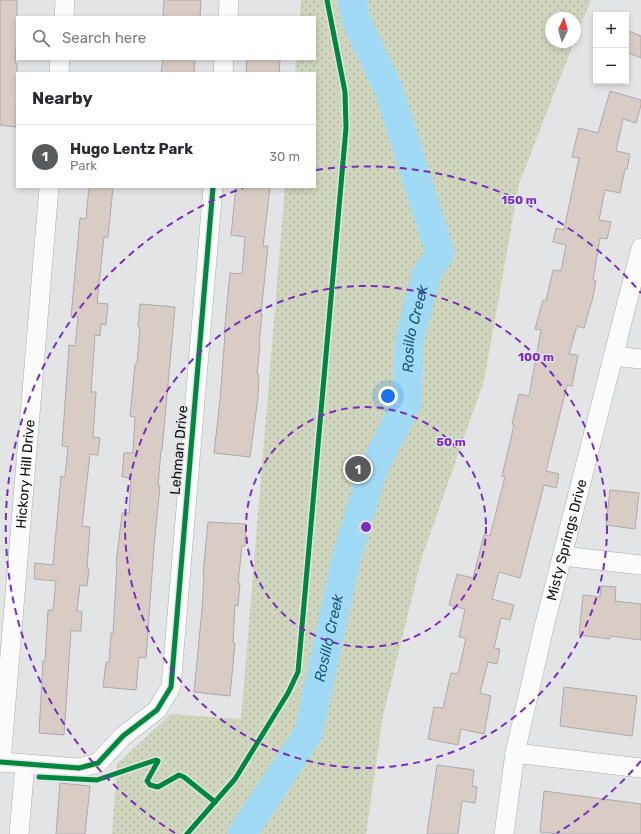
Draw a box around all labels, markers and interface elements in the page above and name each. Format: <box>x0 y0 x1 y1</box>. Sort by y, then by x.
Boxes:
north arrow <box>545 12 581 48</box>
map controls <box>593 12 629 84</box>
button: + <box>593 12 629 48</box>
search box <box>16 16 316 60</box>
icon: search <box>30 27 52 49</box>
text: Search here <box>62 29 146 47</box>
button: − <box>593 48 629 84</box>
text: Nearby <box>32 88 93 108</box>
text: Hugo Lentz Park <box>70 140 193 158</box>
text: 1 <box>42 149 48 164</box>
text: 30 m <box>269 149 300 164</box>
text: Park <box>70 158 97 173</box>
text: 150 m <box>501 193 537 207</box>
water label: Rosillo Creek <box>399 283 432 373</box>
text: 100 m <box>518 350 554 364</box>
your location <box>378 386 398 406</box>
street label: Lehman Drive <box>167 404 191 496</box>
street label: Hickory Hill Drive <box>12 419 38 529</box>
text: 50 m <box>436 435 466 449</box>
pin: 1 <box>345 454 371 484</box>
street label: Misty Springs Drive <box>543 477 590 602</box>
centre of rings <box>359 520 373 534</box>
water label: Rosillo Creek <box>311 592 347 684</box>

